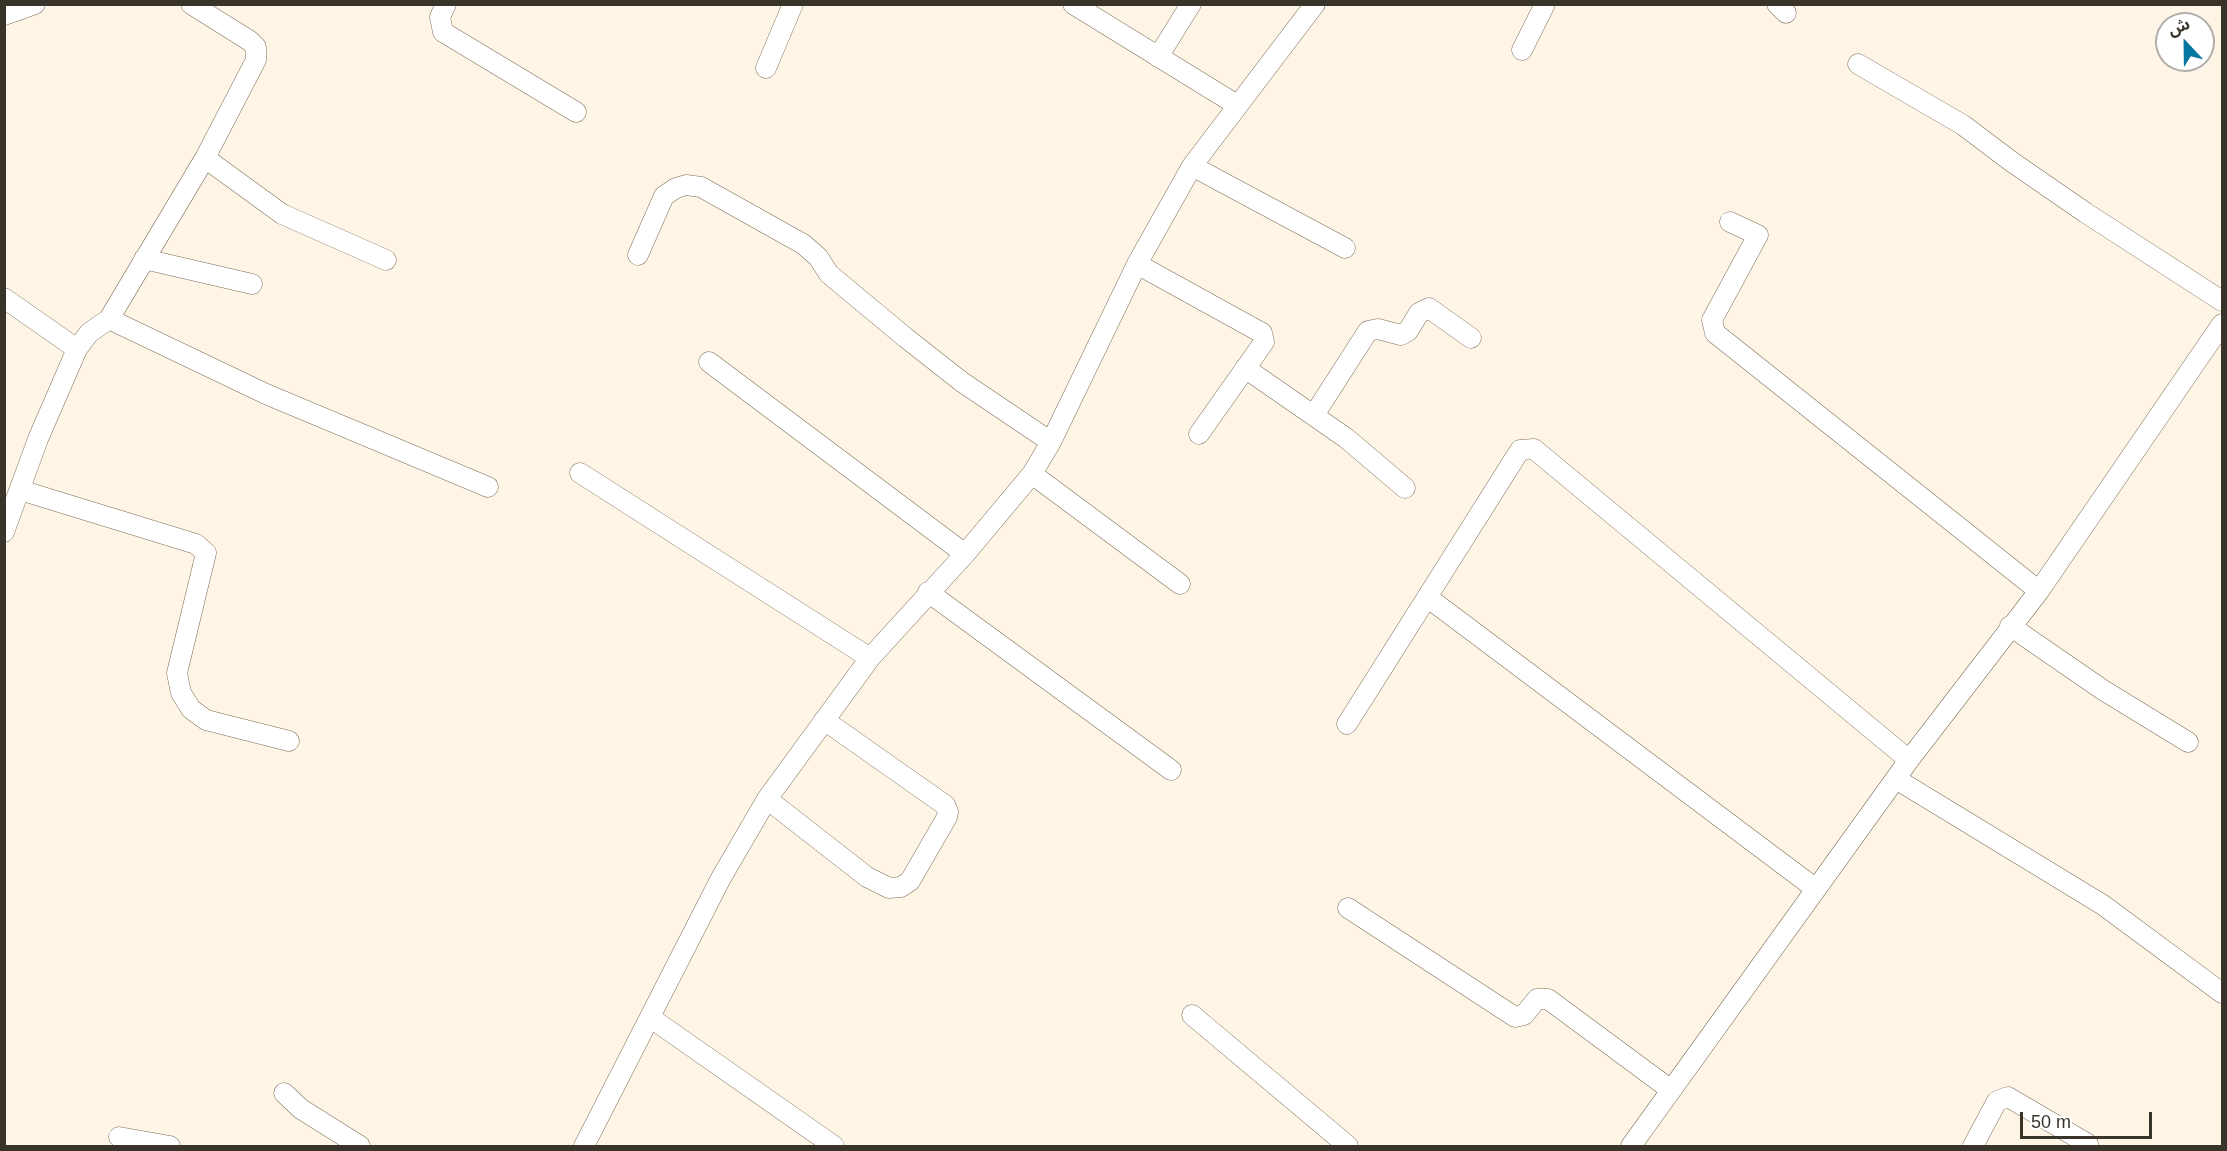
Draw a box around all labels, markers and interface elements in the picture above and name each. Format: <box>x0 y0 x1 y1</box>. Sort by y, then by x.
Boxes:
north arrow <box>2155 12 2215 72</box>
text: ش <box>2165 15 2192 39</box>
scale bar <box>2023 1100 2155 1138</box>
text: 50 m <box>2031 1112 2071 1132</box>

